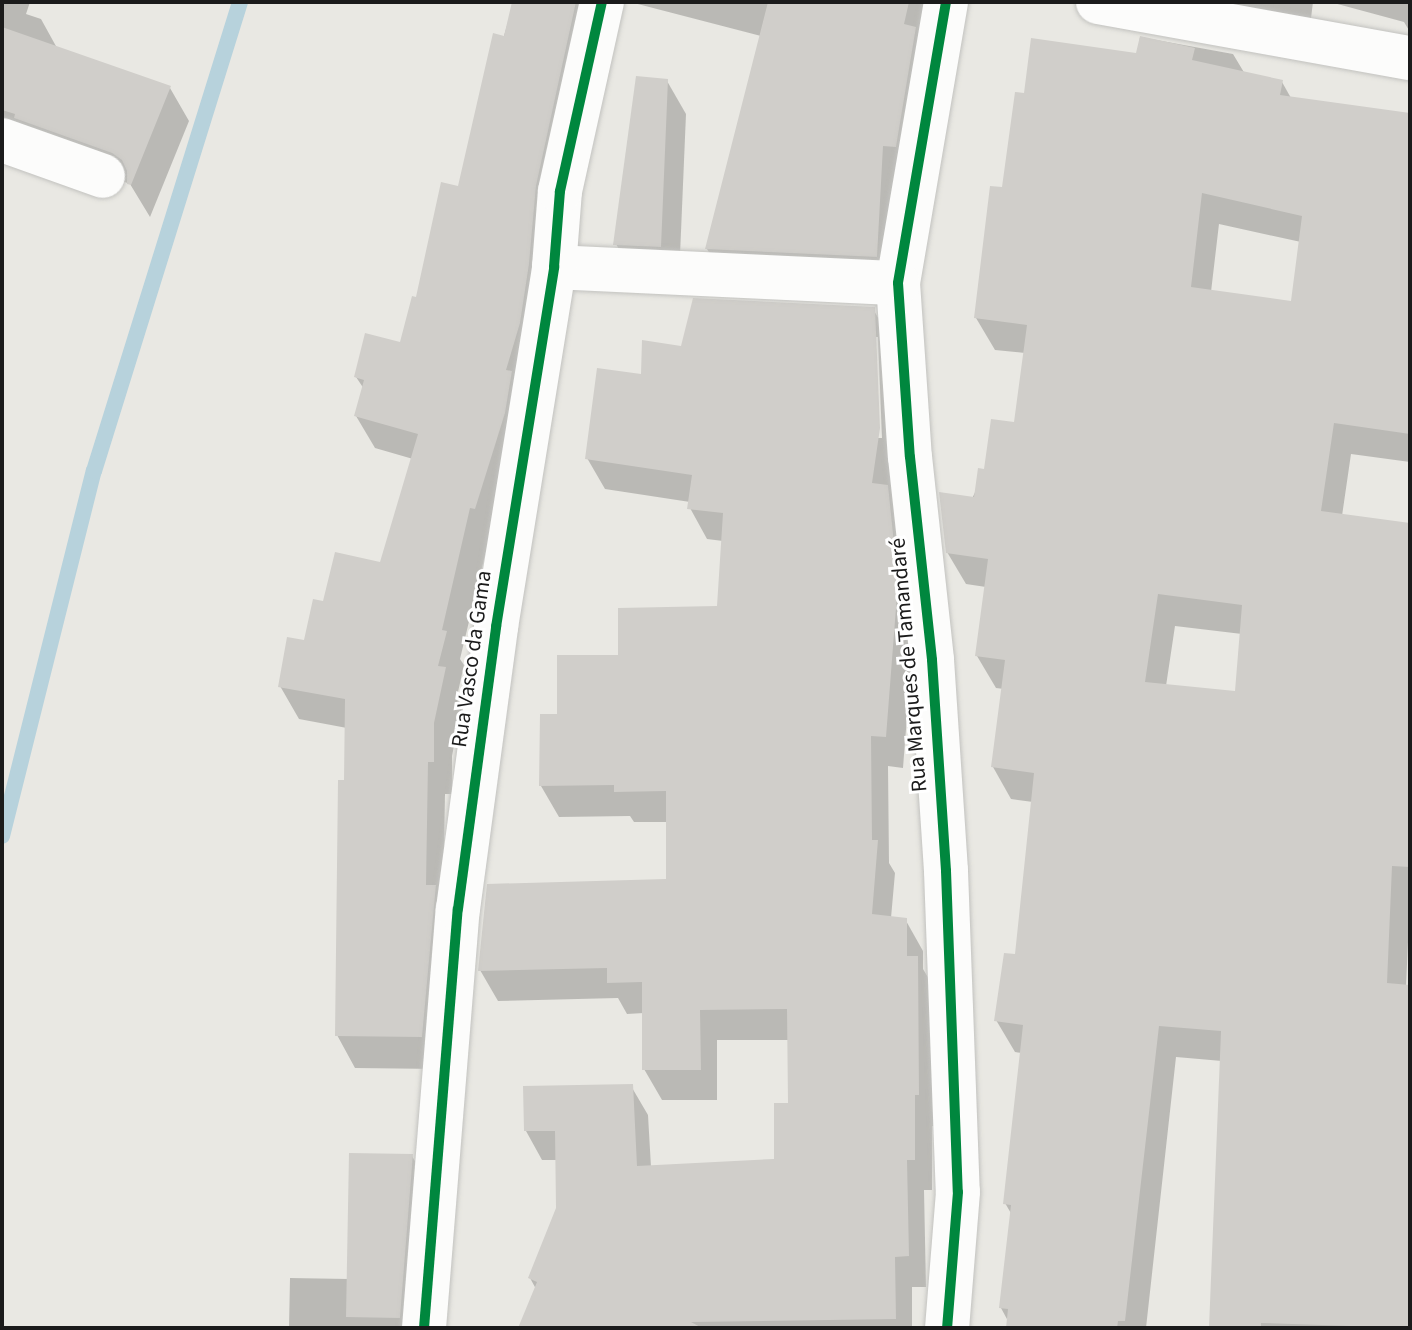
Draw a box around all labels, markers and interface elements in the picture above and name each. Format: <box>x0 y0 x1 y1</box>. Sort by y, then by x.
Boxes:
street label: Rua Marques de Tamandaré <box>885 537 933 793</box>
street label: Rua Vasco da Gama <box>446 569 498 749</box>

